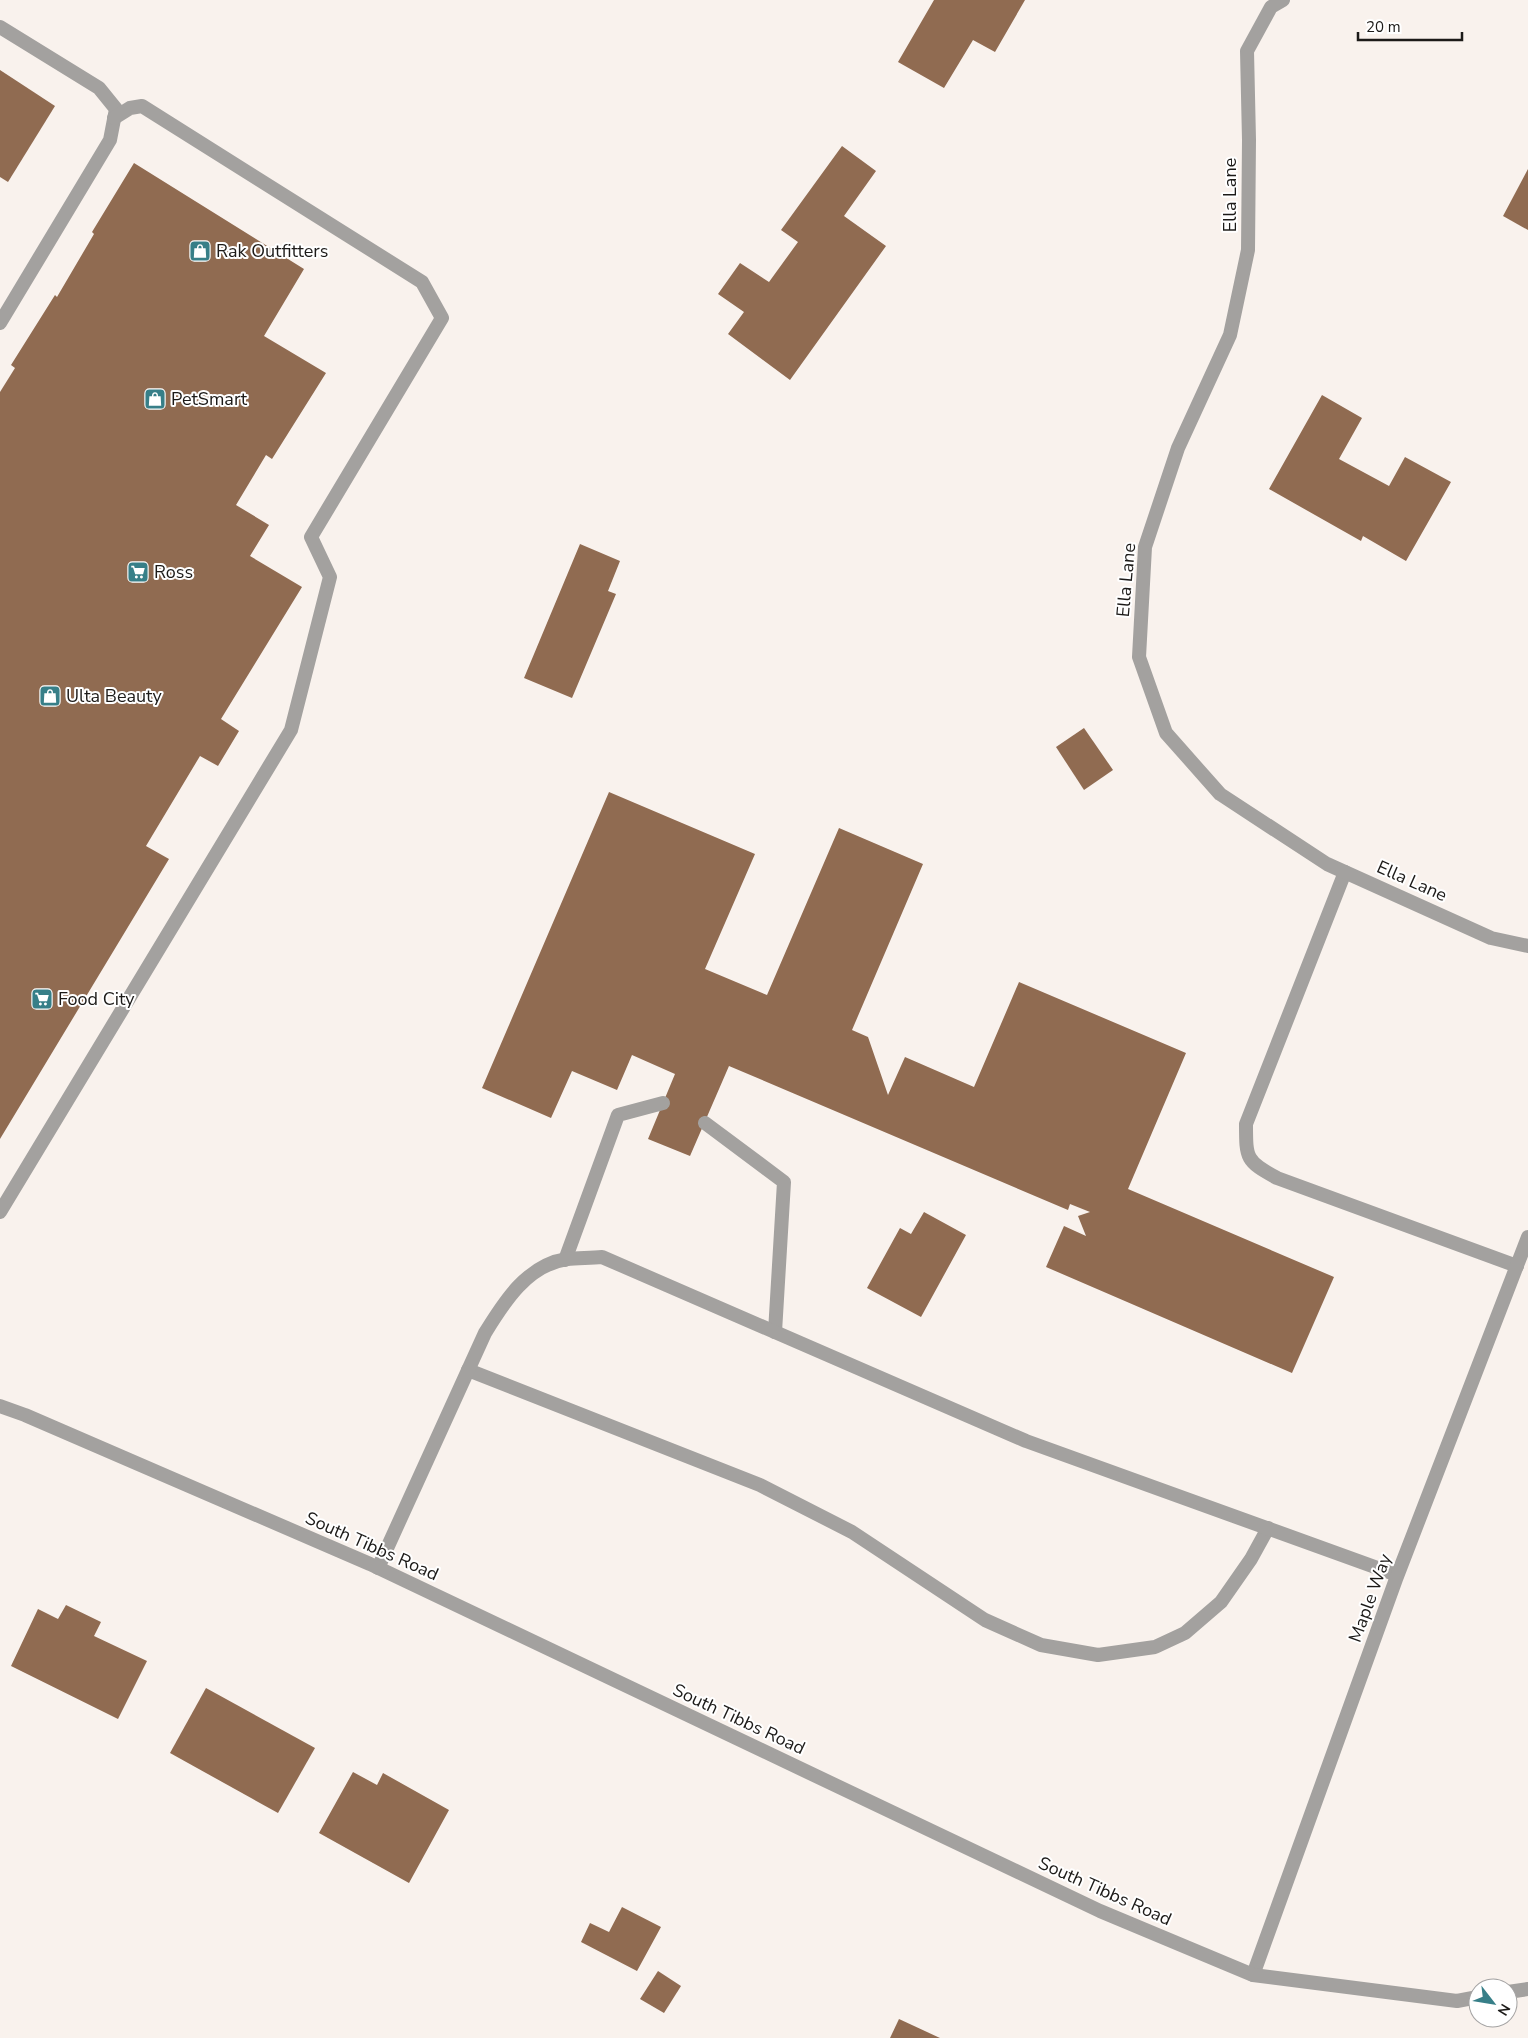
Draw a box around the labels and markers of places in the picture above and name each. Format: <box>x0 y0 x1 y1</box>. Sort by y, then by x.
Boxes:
shop icon: Rak Outfitters <box>188 239 212 263</box>
place label: Rak Outfitters <box>216 239 328 263</box>
shop icon: PetSmart <box>143 387 167 411</box>
place label: PetSmart <box>171 387 248 411</box>
supermarket icon: Ross <box>126 560 150 584</box>
place label: Ross <box>154 560 193 584</box>
shop icon: Ulta Beauty <box>38 684 62 708</box>
place label: Ulta Beauty <box>66 684 163 708</box>
supermarket icon: Food City <box>30 987 54 1011</box>
place label: Food City <box>58 987 135 1011</box>

